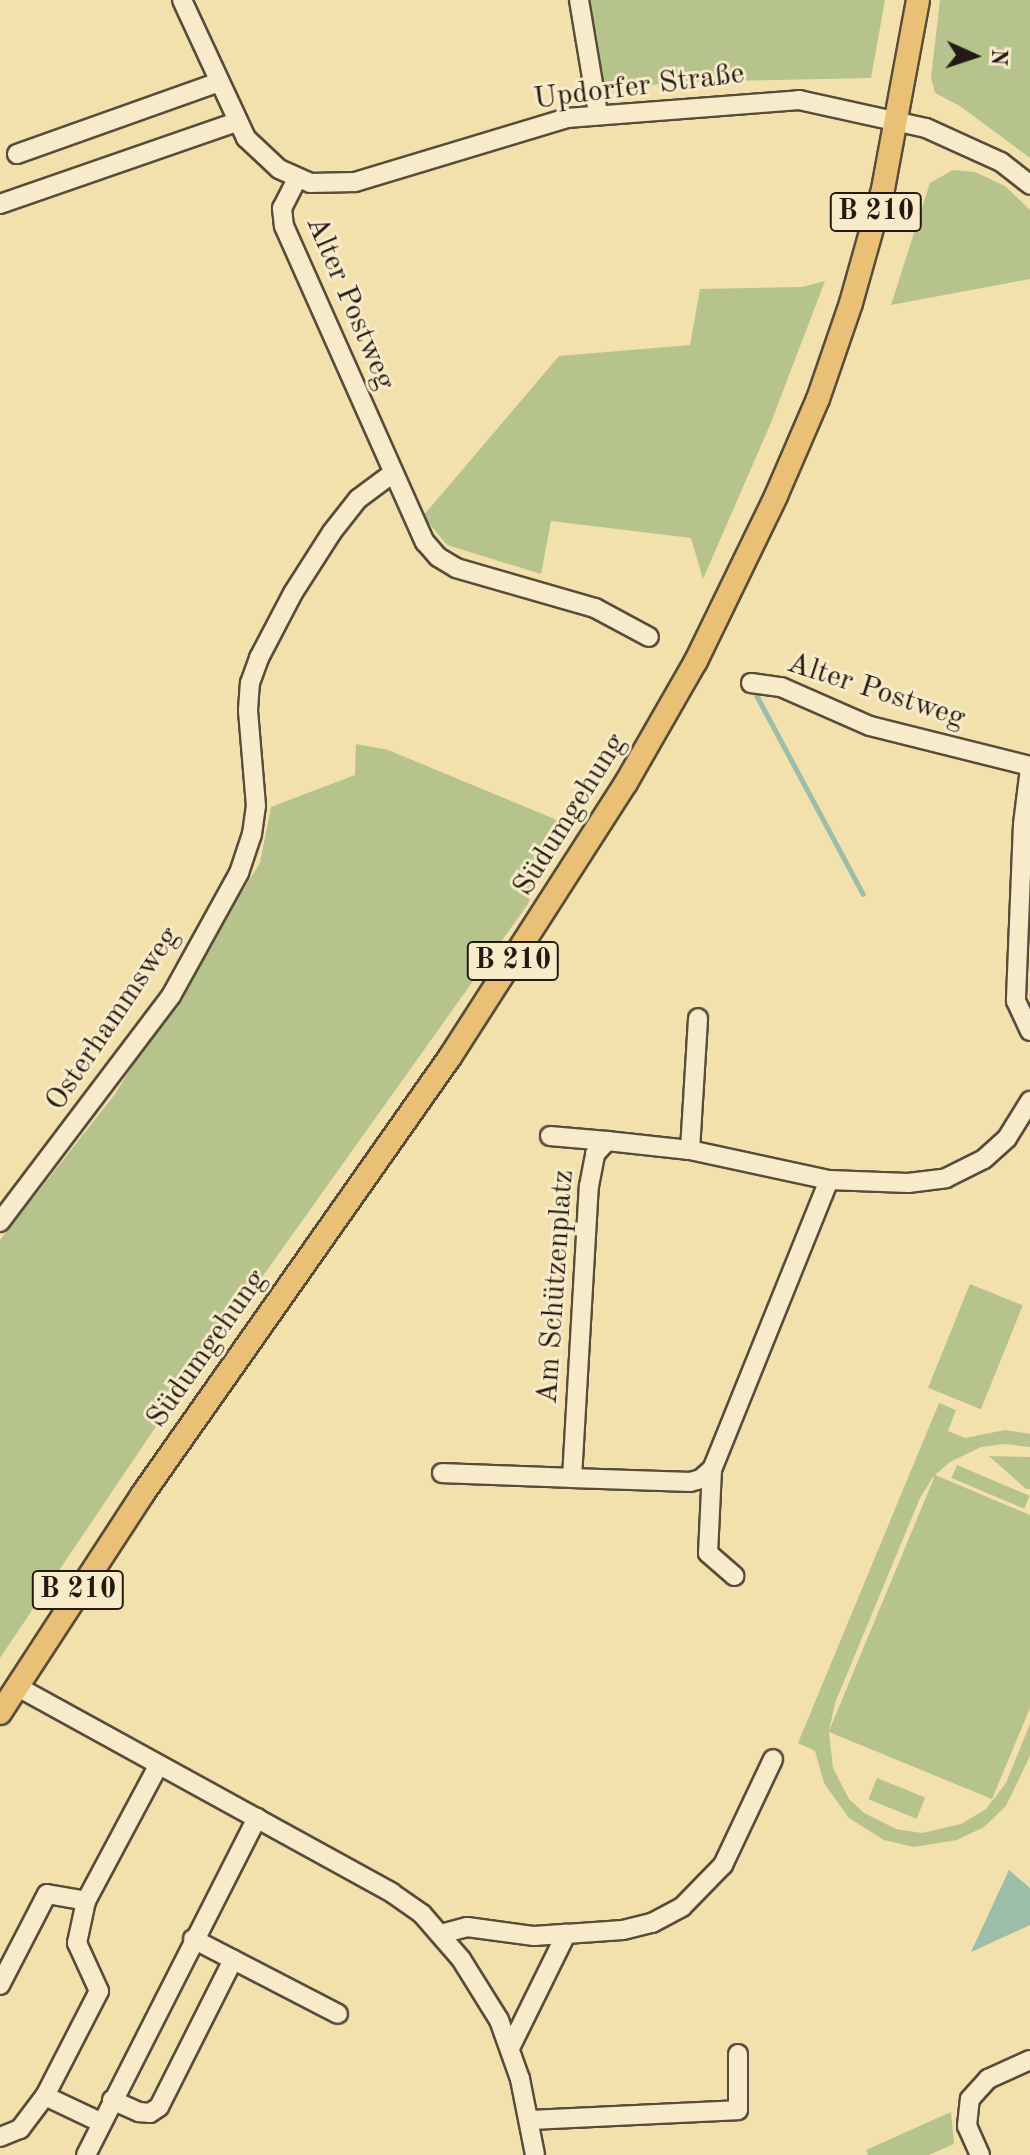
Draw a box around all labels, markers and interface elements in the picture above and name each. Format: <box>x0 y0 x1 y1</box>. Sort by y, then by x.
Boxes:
north arrow <box>934 16 1014 96</box>
text: N <box>987 48 1009 66</box>
street label: Updorfer Straße <box>532 56 746 118</box>
road number: B 210 <box>828 188 924 236</box>
street label: Alter Postweg <box>297 211 403 395</box>
street label: Alter Postweg <box>782 645 970 737</box>
street label: Südumgehung <box>506 727 634 903</box>
street label: Osterhammsweg <box>38 920 188 1118</box>
road number: B 210 <box>465 937 561 985</box>
street label: Am Schützenplatz <box>530 1169 582 1405</box>
street label: Südumgehung <box>139 1263 275 1435</box>
road number: B 210 <box>30 1566 126 1614</box>

